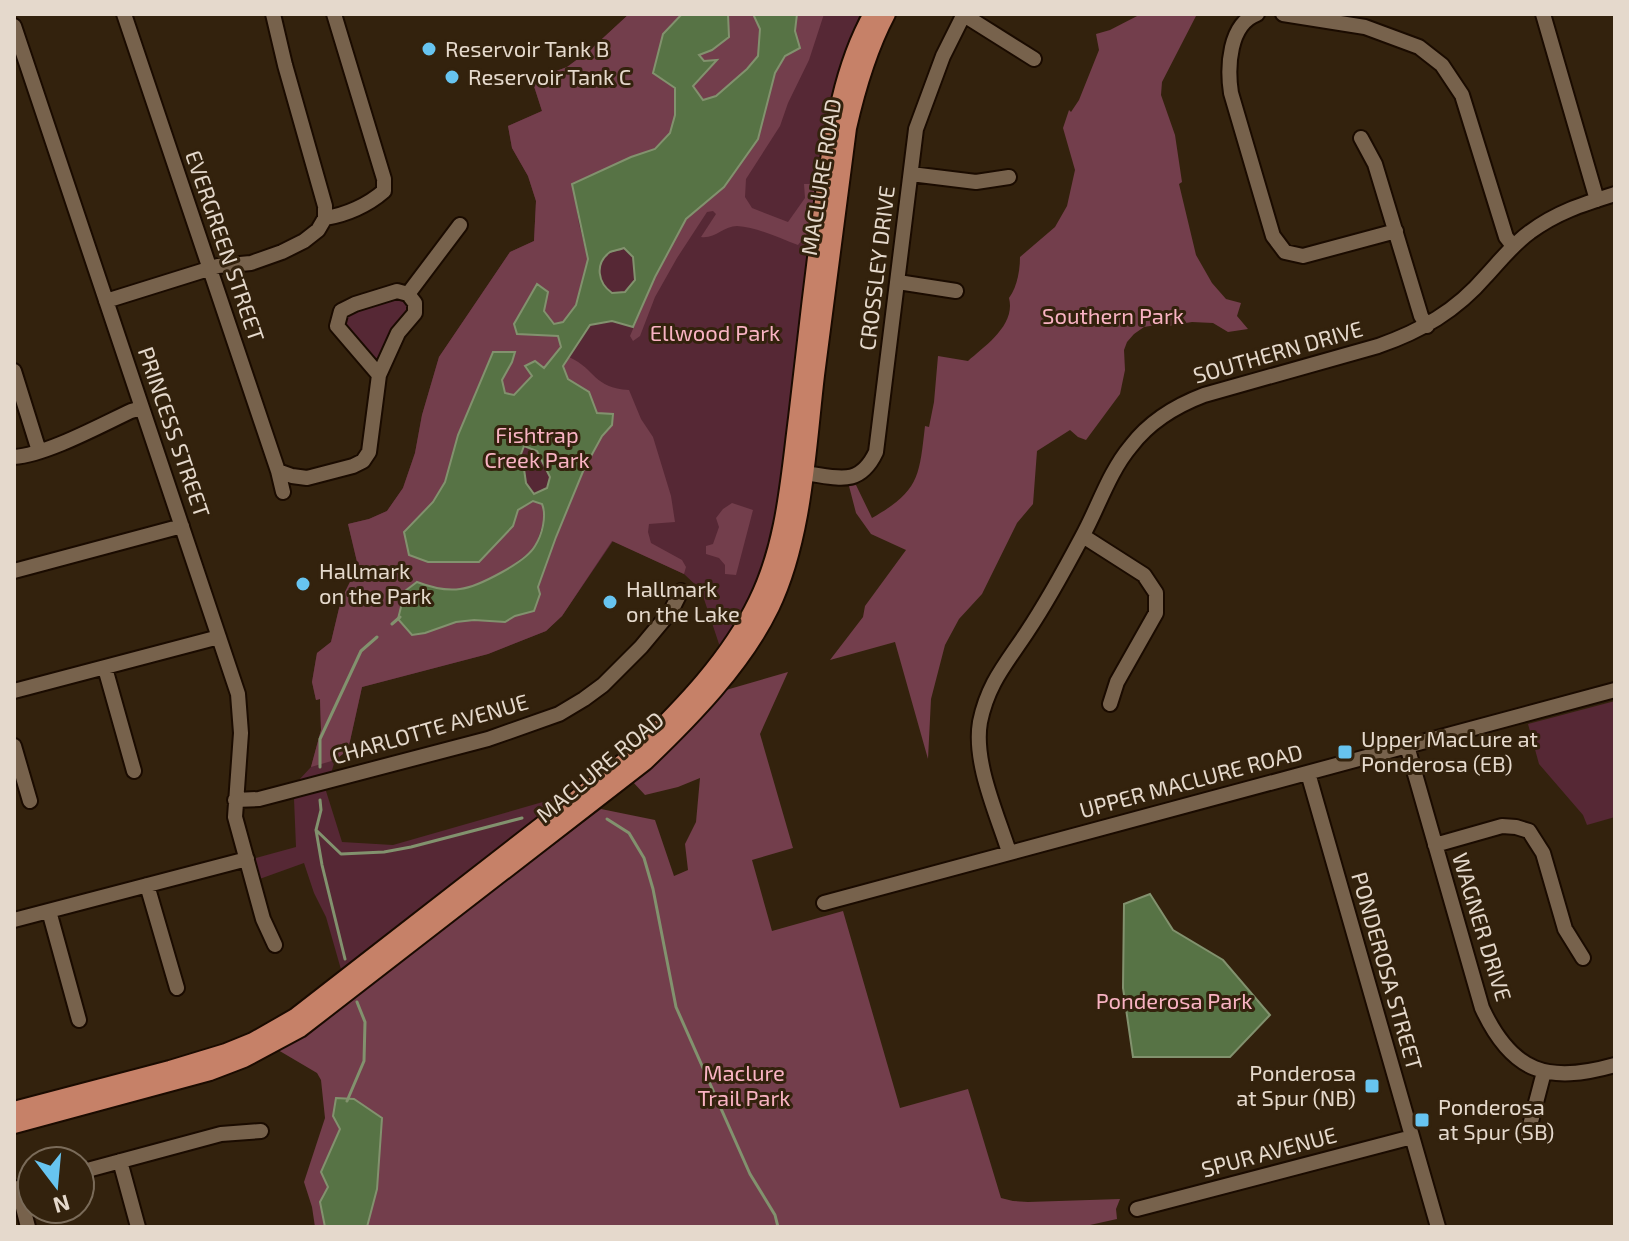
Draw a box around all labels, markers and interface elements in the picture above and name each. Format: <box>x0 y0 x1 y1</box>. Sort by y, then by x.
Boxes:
place label: Reservoir Tank B <box>445 35 609 61</box>
marker: Reservoir Tank B <box>420 40 438 58</box>
place label: Reservoir Tank C <box>468 63 631 89</box>
marker: Reservoir Tank C <box>443 68 461 86</box>
street label: MACLURE ROAD <box>795 97 845 257</box>
street label: EVERGREEN STREET <box>181 147 271 345</box>
street label: CROSSLEY DRIVE <box>853 184 899 352</box>
park label: Southern Park <box>1042 302 1184 328</box>
street label: SOUTHERN DRIVE <box>1190 314 1366 388</box>
park label: Ellwood Park <box>650 319 780 345</box>
street label: PRINCESS STREET <box>134 343 216 520</box>
park label: Fishtrap Creek Park <box>484 421 590 472</box>
place label: Hallmark on the Park <box>319 557 432 608</box>
marker: Hallmark on the Park <box>294 575 312 593</box>
place label: Hallmark on the Lake <box>626 575 740 626</box>
marker: Hallmark on the Lake <box>601 593 619 611</box>
street label: CHARLOTTE AVENUE <box>328 688 531 769</box>
street label: MACLURE ROAD <box>530 705 668 827</box>
place label: Upper MacLure at Ponderosa (EB) <box>1361 725 1538 776</box>
street label: UPPER MACLURE ROAD <box>1076 738 1305 822</box>
marker: Upper MacLure at Ponderosa (EB) <box>1336 743 1354 761</box>
street label: WAGNER DRIVE <box>1448 849 1518 1004</box>
street label: PONDEROSA STREET <box>1347 869 1429 1073</box>
park label: Ponderosa Park <box>1096 987 1252 1013</box>
park label: Maclure Trail Park <box>698 1059 790 1110</box>
place label: Ponderosa at Spur (NB) <box>1236 1059 1356 1110</box>
marker: Ponderosa at Spur (NB) <box>1363 1077 1381 1095</box>
place label: Ponderosa at Spur (SB) <box>1438 1093 1555 1144</box>
marker: Ponderosa at Spur (SB) <box>1413 1111 1431 1129</box>
street label: SPUR AVENUE <box>1198 1120 1339 1182</box>
north arrow <box>16 1145 96 1225</box>
text: N <box>51 1191 73 1220</box>

